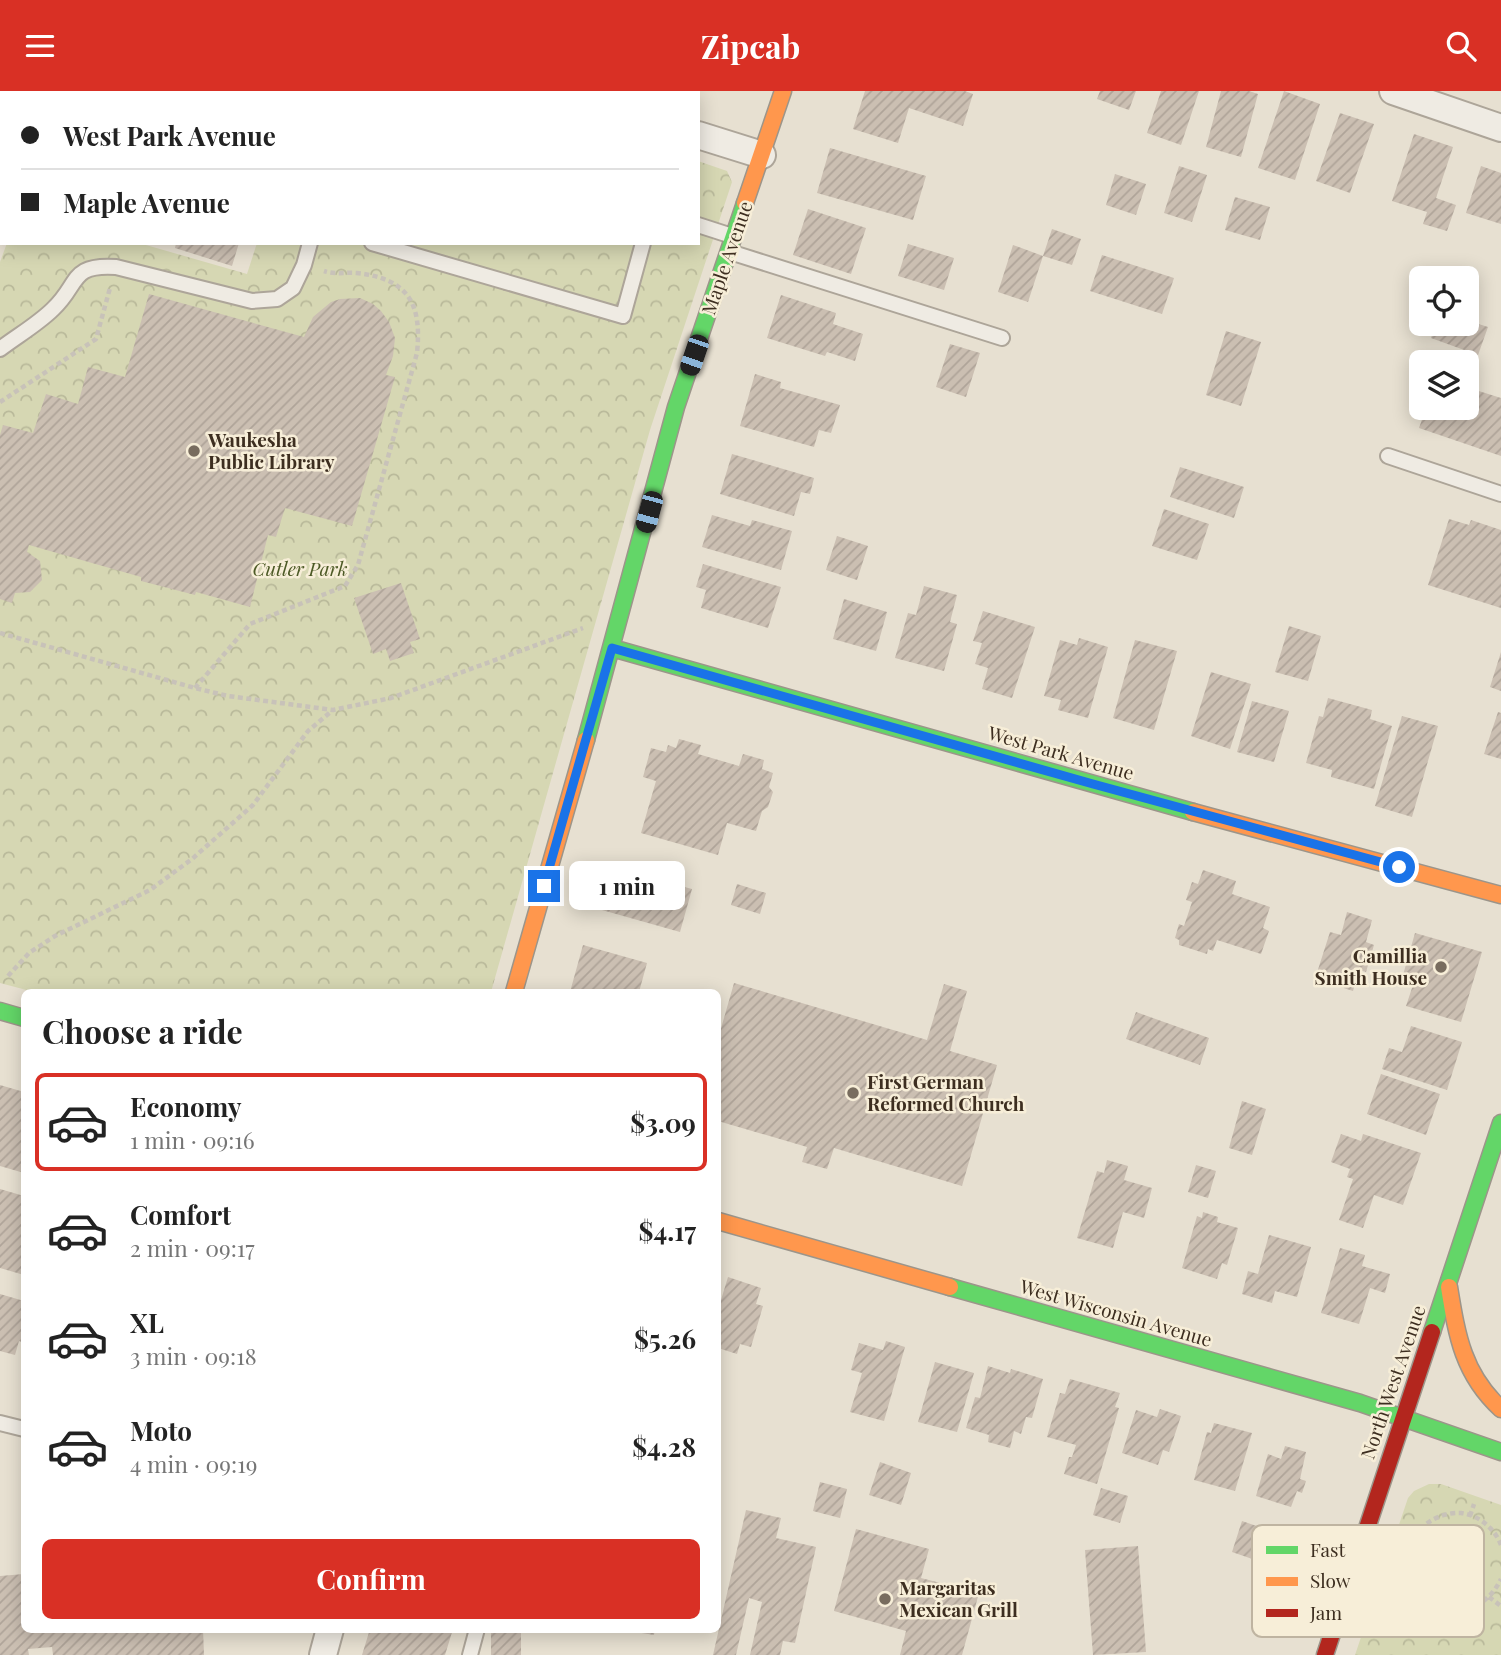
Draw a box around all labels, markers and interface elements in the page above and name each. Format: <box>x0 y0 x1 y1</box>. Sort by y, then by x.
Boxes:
text: Zipcab <box>701 24 800 67</box>
icon: menu <box>21 27 59 65</box>
icon: search <box>1442 27 1480 65</box>
text: West Park Avenue <box>63 118 276 153</box>
text: Maple Avenue <box>63 185 230 220</box>
street label: Maple Avenue <box>694 197 758 318</box>
map controls <box>1409 266 1479 420</box>
button: locate <box>1409 266 1479 336</box>
car <box>678 332 711 378</box>
button: layers <box>1409 350 1479 420</box>
place label: Waukesha Public Library <box>207 426 335 474</box>
marker: Waukesha Public Library <box>186 443 202 459</box>
car <box>634 489 665 535</box>
park label: Cutler Park <box>252 555 348 581</box>
street label: West Park Avenue <box>984 719 1137 785</box>
route start <box>1383 851 1415 883</box>
callout: 1 min <box>568 861 684 911</box>
route end <box>528 870 560 902</box>
text: 1 min <box>599 870 655 901</box>
place label: Camillia Smith House <box>1315 942 1427 990</box>
marker: Camillia Smith House <box>1433 959 1449 975</box>
text: Choose a ride <box>42 1009 243 1052</box>
place label: First German Reformed Church <box>867 1068 1025 1116</box>
marker: First German Reformed Church <box>845 1085 861 1101</box>
text: Economy <box>130 1089 241 1124</box>
icon: car <box>46 1091 109 1154</box>
text: $3.09 <box>630 1105 696 1140</box>
text: 1 min · 09:16 <box>130 1124 255 1155</box>
text: Comfort <box>130 1197 231 1232</box>
icon: car <box>46 1199 109 1262</box>
text: $4.17 <box>639 1213 696 1248</box>
text: 2 min · 09:17 <box>130 1232 255 1263</box>
street label: West Wisconsin Avenue <box>1016 1272 1215 1352</box>
street label: North West Avenue <box>1354 1301 1431 1462</box>
text: XL <box>130 1305 164 1340</box>
icon: car <box>46 1307 109 1370</box>
text: $5.26 <box>634 1321 696 1356</box>
text: 3 min · 09:18 <box>130 1340 257 1371</box>
text: Moto <box>130 1413 192 1448</box>
icon: car <box>46 1415 109 1478</box>
text: $4.28 <box>632 1429 696 1464</box>
text: 4 min · 09:19 <box>130 1448 257 1479</box>
legend <box>1252 1525 1484 1637</box>
text: Fast <box>1310 1536 1346 1562</box>
button: Confirm <box>42 1539 700 1619</box>
text: Slow <box>1310 1567 1351 1593</box>
place label: Margaritas Mexican Grill <box>899 1574 1018 1622</box>
marker: Margaritas Mexican Grill <box>877 1591 893 1607</box>
text: Jam <box>1309 1599 1342 1625</box>

